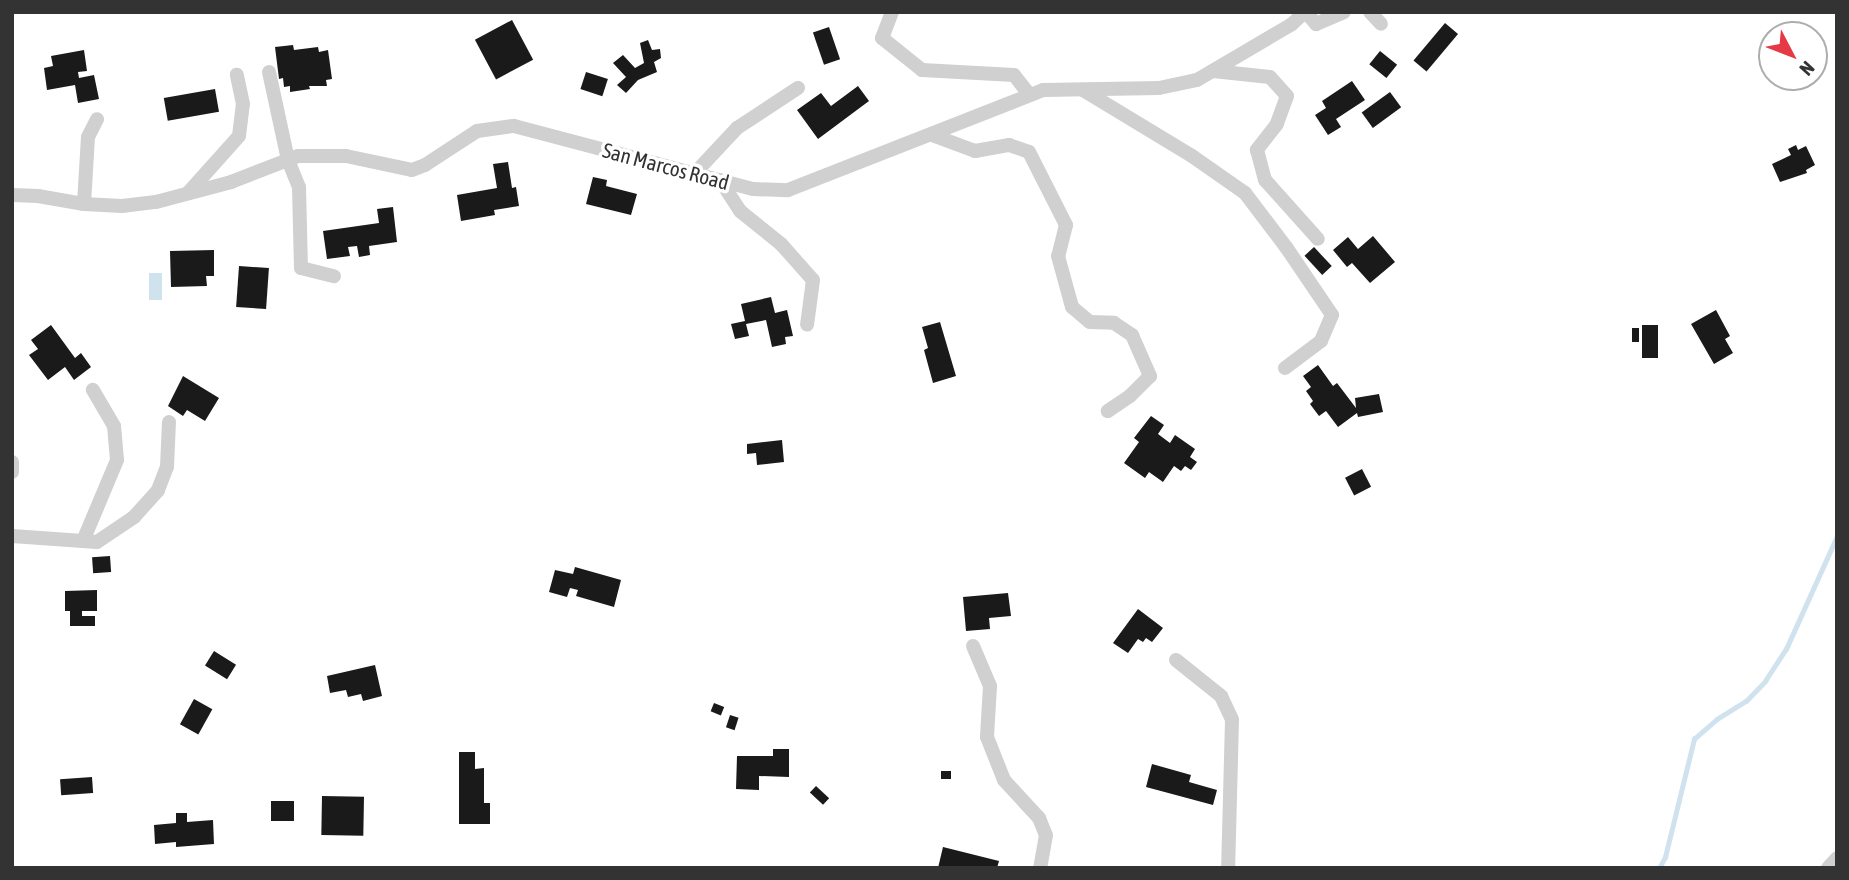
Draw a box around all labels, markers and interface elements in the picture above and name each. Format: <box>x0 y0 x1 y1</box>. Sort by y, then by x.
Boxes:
north arrow <box>1758 21 1828 91</box>
text: N <box>1795 57 1819 80</box>
street label: San Marcos Road <box>600 137 732 195</box>

